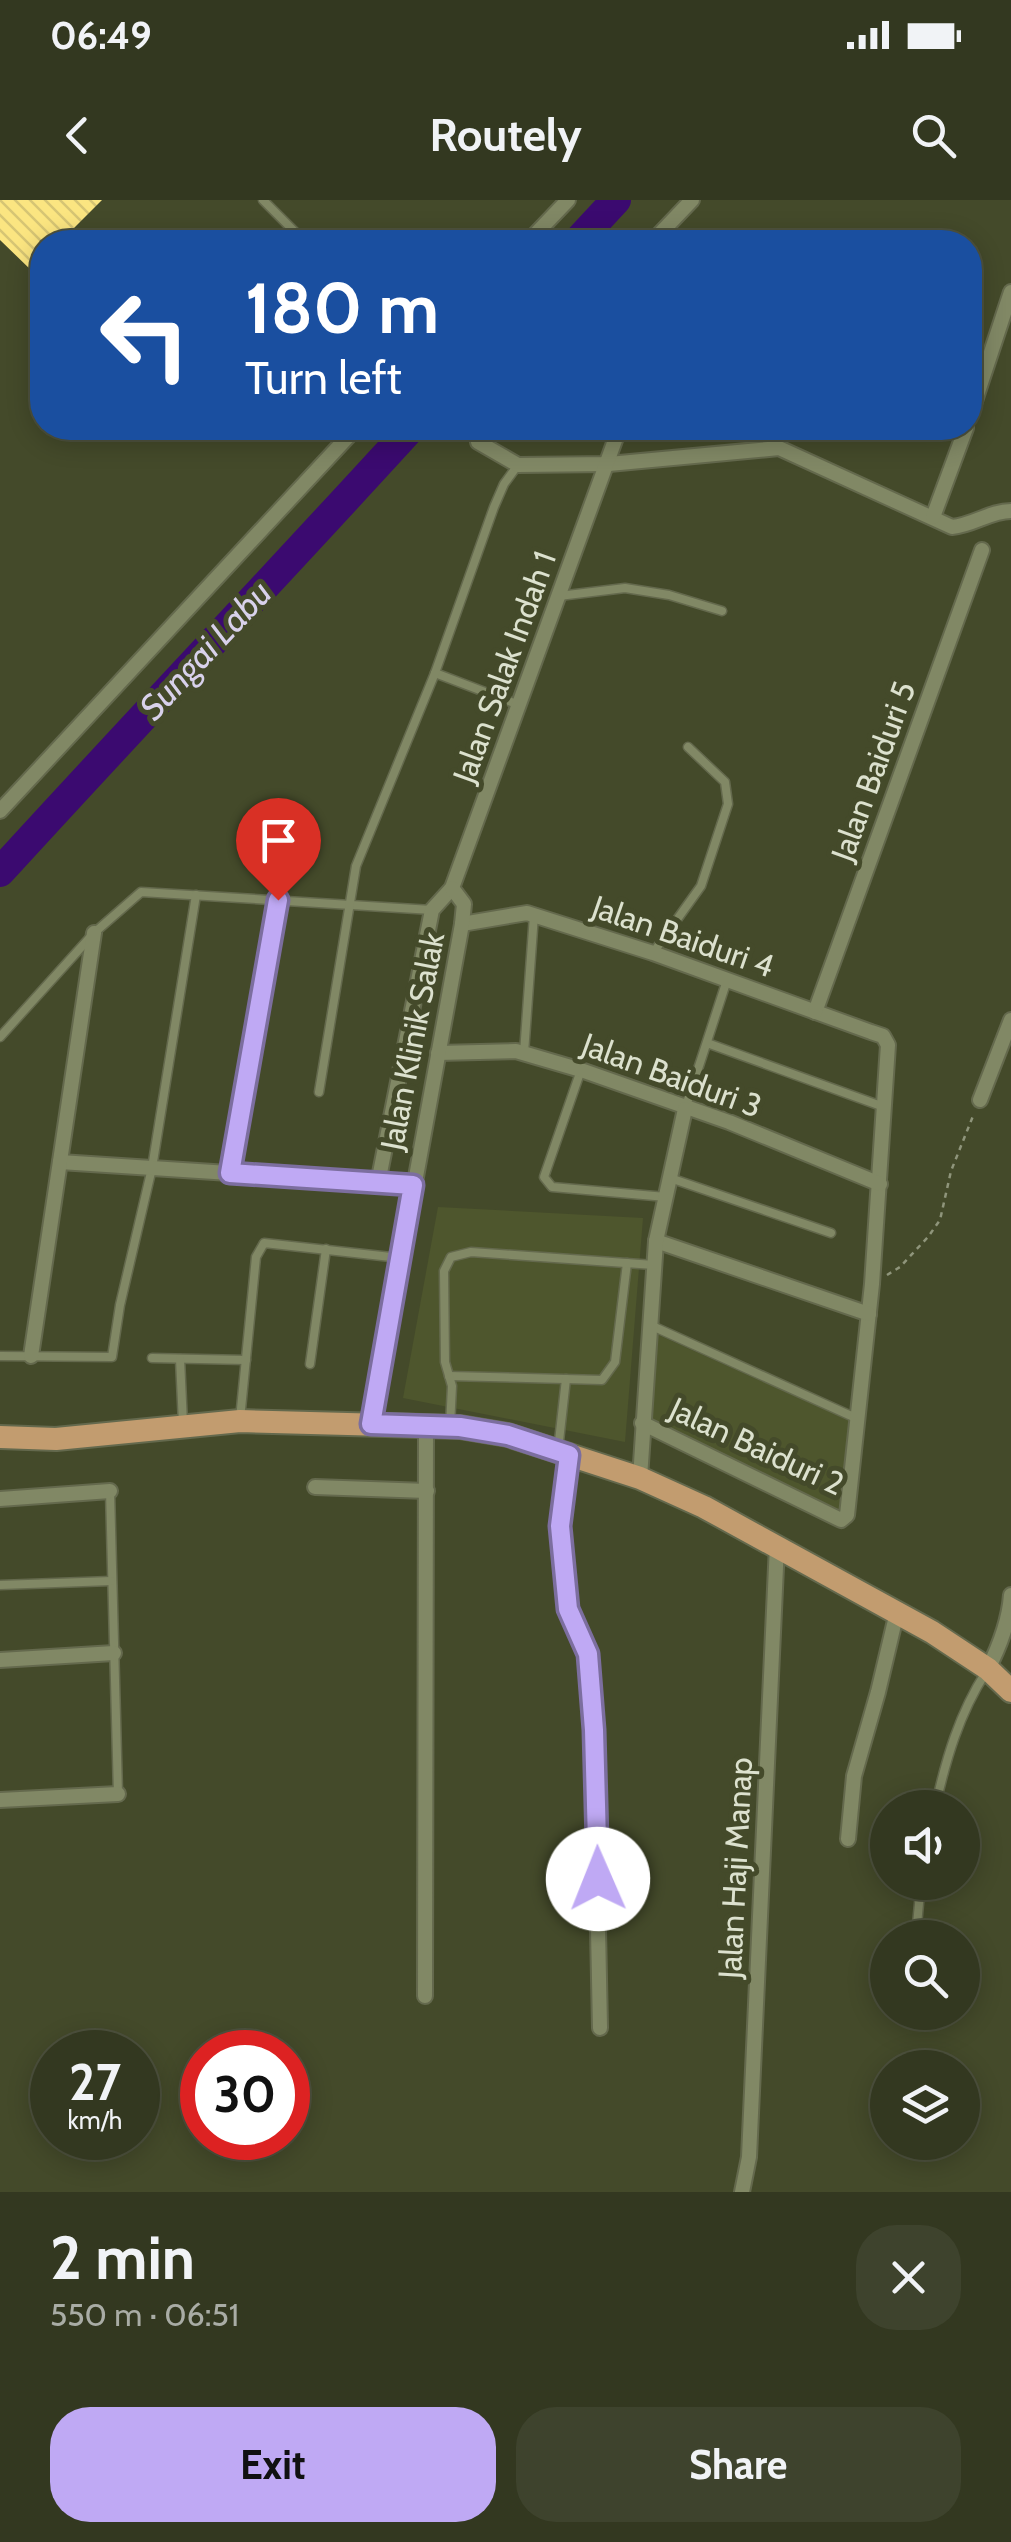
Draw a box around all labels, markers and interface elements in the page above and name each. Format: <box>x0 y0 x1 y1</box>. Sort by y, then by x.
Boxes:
text: 06:49 <box>50 12 152 59</box>
icon: back <box>50 108 105 163</box>
text: Routely <box>429 108 582 162</box>
icon: search <box>906 108 961 163</box>
text: 180 m <box>245 265 439 351</box>
icon: left <box>80 270 210 400</box>
text: Turn left <box>245 351 402 405</box>
street label: Jalan Salak Indah 1 <box>444 546 564 789</box>
water label: Sungai Labu <box>130 572 280 728</box>
street label: Jalan Baiduri 5 <box>822 676 924 867</box>
pin <box>236 798 321 901</box>
icon: arrive <box>251 813 306 868</box>
street label: Jalan Baiduri 4 <box>586 886 779 985</box>
street label: Jalan Klinik Salak <box>372 928 452 1154</box>
street label: Jalan Baiduri 3 <box>576 1024 767 1126</box>
street label: Jalan Baiduri 2 <box>663 1388 850 1503</box>
street label: Jalan Haji Manap <box>710 1756 760 1981</box>
map controls <box>870 1790 980 2160</box>
button: sound <box>870 1790 980 1900</box>
position arrow <box>546 1827 650 1931</box>
button: search <box>870 1920 980 2030</box>
speed limit sign: 30 <box>180 2030 310 2160</box>
button: layers <box>870 2050 980 2160</box>
text: 27 <box>69 2052 121 2113</box>
text: km/h <box>68 2105 122 2135</box>
text: 2 min <box>50 2221 195 2294</box>
button: close <box>856 2225 961 2330</box>
text: 550 m · 06:51 <box>50 2295 239 2334</box>
button: Exit <box>50 2407 496 2522</box>
button: Share <box>516 2407 961 2522</box>

